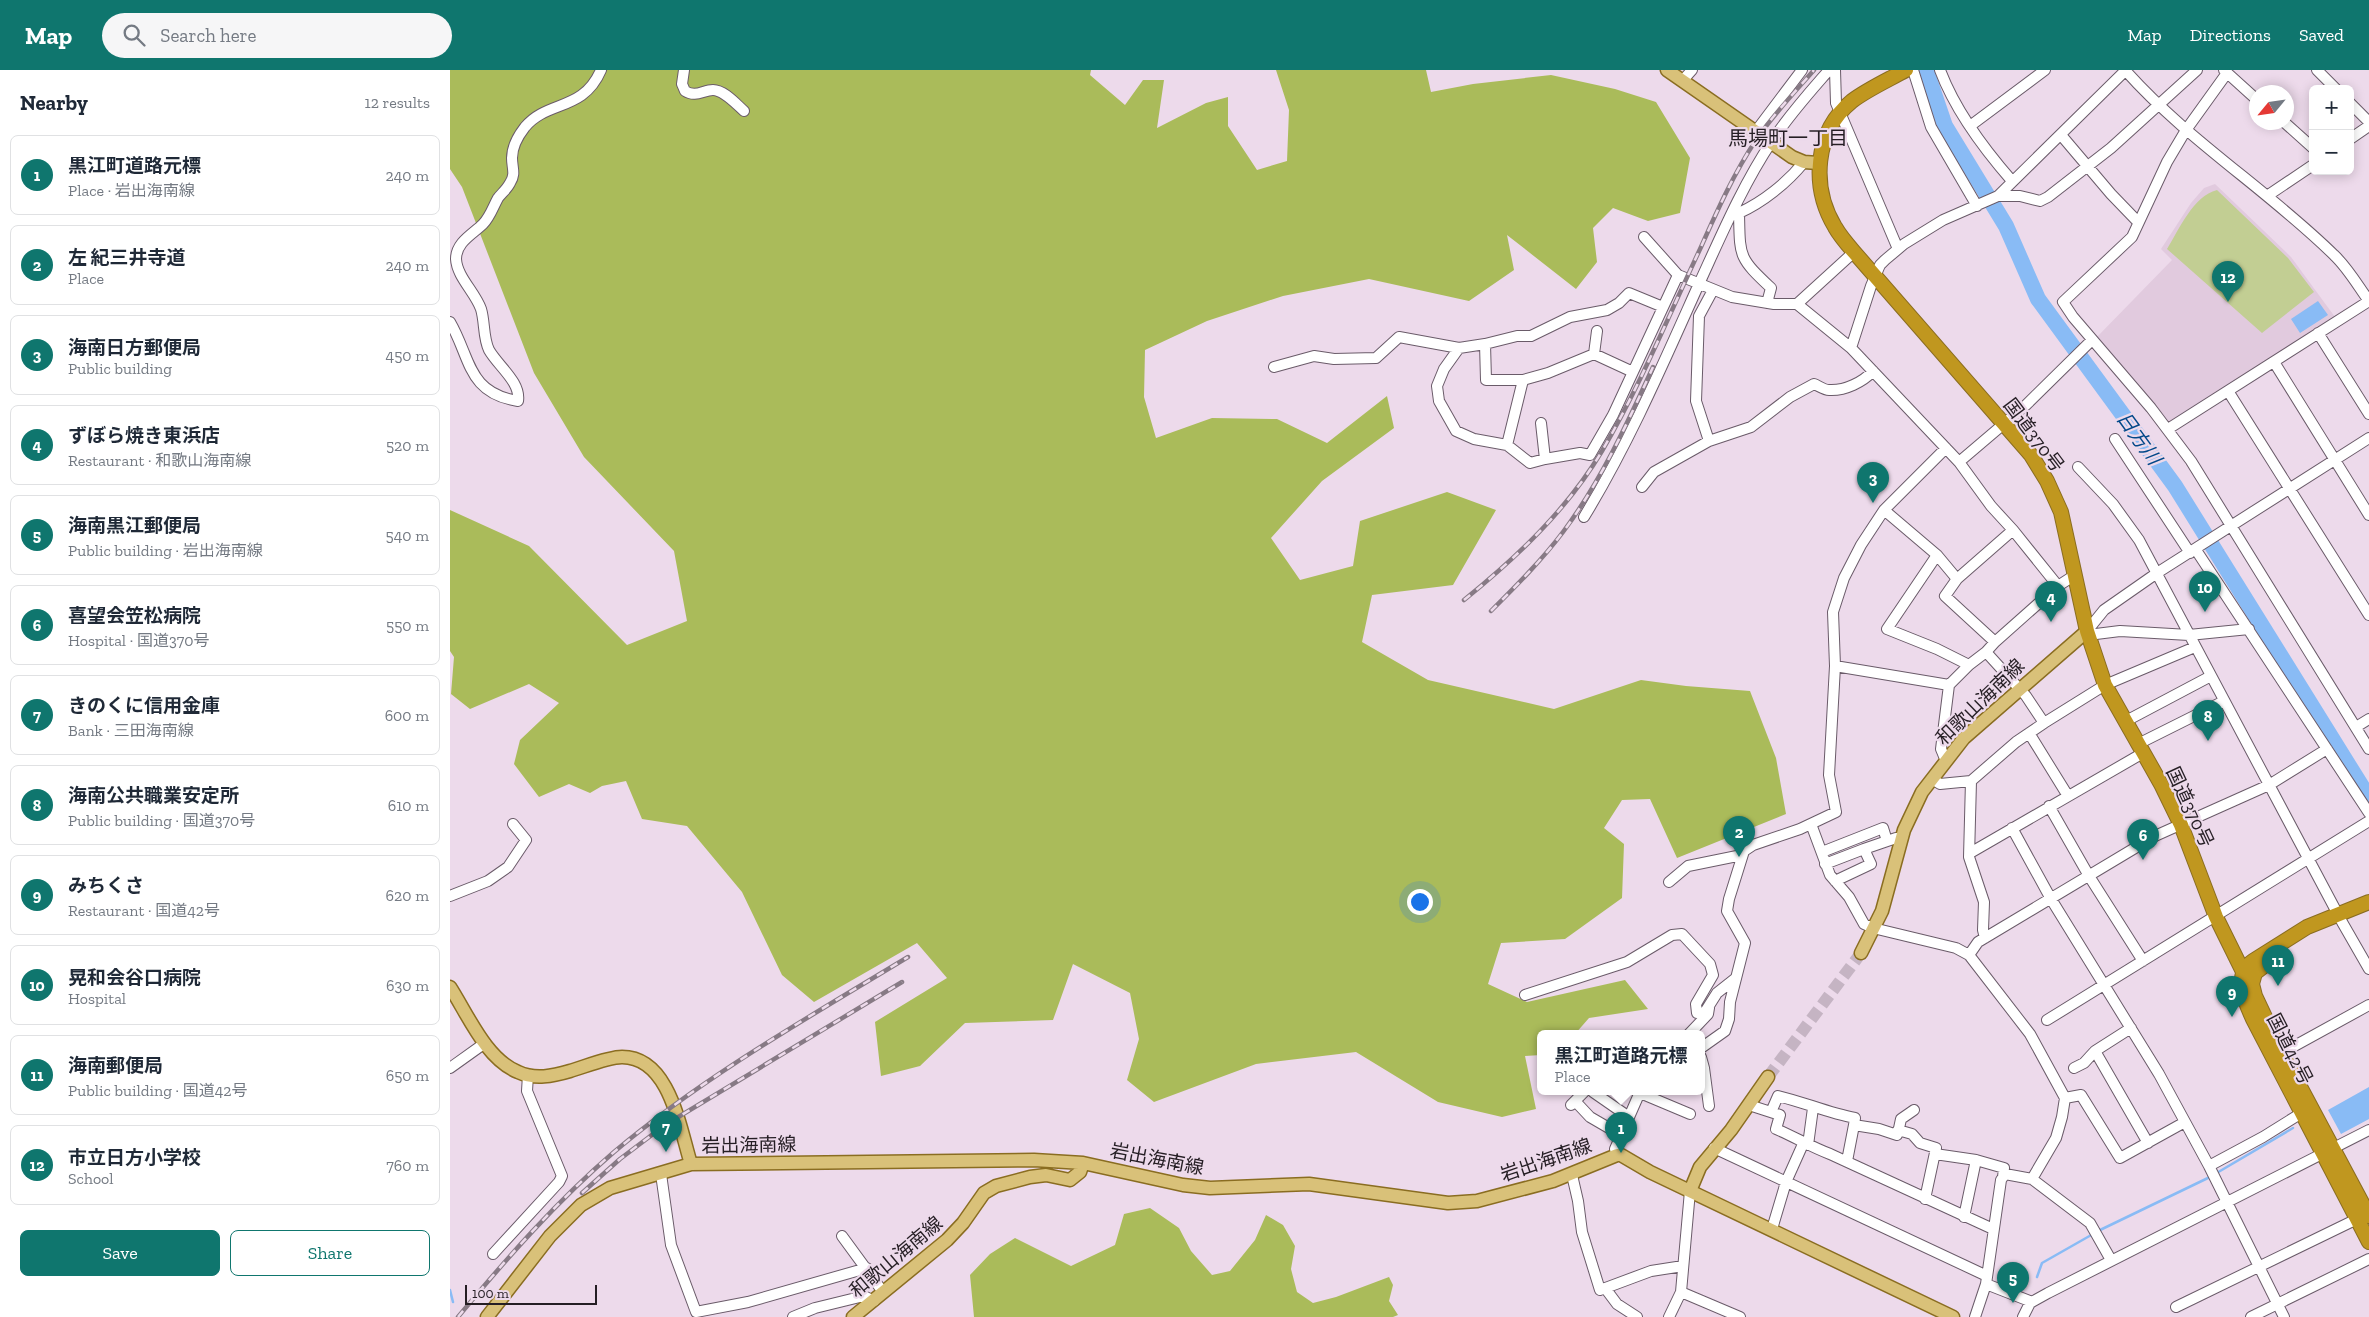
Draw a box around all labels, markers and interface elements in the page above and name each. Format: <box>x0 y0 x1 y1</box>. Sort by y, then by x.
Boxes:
search box <box>102 13 452 58</box>
text: Map <box>25 21 72 50</box>
icon: search <box>120 21 148 49</box>
text: Search here <box>160 24 257 47</box>
text: Map <box>2127 24 2162 46</box>
text: Directions <box>2190 24 2271 46</box>
text: Saved <box>2299 24 2344 46</box>
north arrow <box>2249 85 2294 130</box>
map controls <box>2309 85 2354 175</box>
button: + <box>2309 85 2354 130</box>
text: Nearby <box>20 90 88 115</box>
text: 12 results <box>365 93 430 112</box>
district label: 馬場町一丁目 <box>1728 126 1848 150</box>
button: − <box>2309 130 2354 175</box>
text: 黒江町道路元標 <box>68 154 201 177</box>
text: 1 <box>34 166 40 185</box>
text: 240 m <box>385 166 429 185</box>
text: Place · 岩出海南線 <box>68 181 195 200</box>
text: 左 紀三井寺道 <box>68 246 186 269</box>
text: 2 <box>33 256 41 275</box>
text: 240 m <box>385 256 429 275</box>
pin: 12 <box>2212 261 2244 302</box>
text: Place <box>68 269 104 288</box>
text: 海南日方郵便局 <box>68 336 201 359</box>
text: 3 <box>33 346 41 365</box>
text: 450 m <box>386 346 429 365</box>
text: Public building <box>68 359 172 378</box>
street label: 国道370号 <box>1999 394 2069 476</box>
water label: 日方川 <box>2112 407 2168 471</box>
text: ずぼら焼き東浜店 <box>68 424 220 447</box>
text: 4 <box>32 436 42 455</box>
text: 520 m <box>386 436 429 455</box>
text: Restaurant · 和歌山海南線 <box>68 451 251 470</box>
pin: 3 <box>1857 462 1889 503</box>
text: 海南黒江郵便局 <box>68 514 201 537</box>
text: 5 <box>33 526 41 545</box>
text: 540 m <box>386 526 429 545</box>
text: Public building · 岩出海南線 <box>68 541 263 560</box>
pin: 10 <box>2189 571 2221 612</box>
pin: 4 <box>2035 581 2067 622</box>
text: 喜望会笠松病院 <box>68 604 201 627</box>
text: 6 <box>33 616 41 635</box>
text: 550 m <box>386 616 429 635</box>
text: Hospital · 国道370号 <box>68 631 209 650</box>
street label: 和歌山海南線 <box>1931 654 2029 750</box>
text: きのくに信用金庫 <box>68 694 220 717</box>
pin: 8 <box>2192 700 2224 741</box>
text: 7 <box>33 706 41 725</box>
text: 600 m <box>385 706 429 725</box>
text: Bank · 三田海南線 <box>68 721 194 740</box>
street label: 国道370号 <box>2161 763 2219 851</box>
text: 海南公共職業安定所 <box>68 784 239 807</box>
text: 8 <box>33 796 41 815</box>
text: 610 m <box>388 796 429 815</box>
text: Public building · 国道370号 <box>68 811 255 830</box>
pin: 2 <box>1723 816 1755 857</box>
pin: 6 <box>2127 819 2159 860</box>
text: みちくさ <box>68 874 144 897</box>
text: 9 <box>33 886 41 905</box>
text: 620 m <box>386 886 429 905</box>
your location <box>1407 889 1433 915</box>
text: Restaurant · 国道42号 <box>68 901 220 920</box>
pin: 11 <box>2262 945 2294 986</box>
text: 晃和会谷口病院 <box>68 966 201 989</box>
text: 10 <box>29 976 45 995</box>
text: 630 m <box>386 976 429 995</box>
pin: 9 <box>2216 976 2248 1017</box>
text: Hospital <box>68 989 126 1008</box>
street label: 国道42号 <box>2262 1009 2318 1089</box>
popup <box>1537 1030 1705 1095</box>
text: 黒江町道路元標 <box>1554 1044 1688 1067</box>
text: 海南郵便局 <box>68 1054 163 1077</box>
text: 11 <box>31 1066 43 1085</box>
text: 650 m <box>386 1066 429 1085</box>
text: Place <box>1554 1067 1591 1086</box>
text: Public building · 国道42号 <box>68 1081 248 1100</box>
pin: 7 <box>650 1111 682 1152</box>
pin: 1 <box>1605 1112 1637 1153</box>
street label: 岩出海南線 <box>701 1133 797 1157</box>
street label: 岩出海南線 <box>1497 1134 1595 1186</box>
street label: 岩出海南線 <box>1108 1139 1206 1179</box>
text: 市立日方小学校 <box>68 1146 201 1169</box>
text: 12 <box>29 1156 45 1175</box>
text: 760 m <box>386 1156 429 1175</box>
text: School <box>68 1169 114 1188</box>
street label: 和歌山海南線 <box>845 1212 947 1302</box>
button: Save <box>20 1230 220 1276</box>
button: Share <box>230 1230 430 1276</box>
pin: 5 <box>1997 1262 2029 1303</box>
scale bar <box>465 1282 598 1305</box>
text: 100 m <box>472 1285 509 1302</box>

